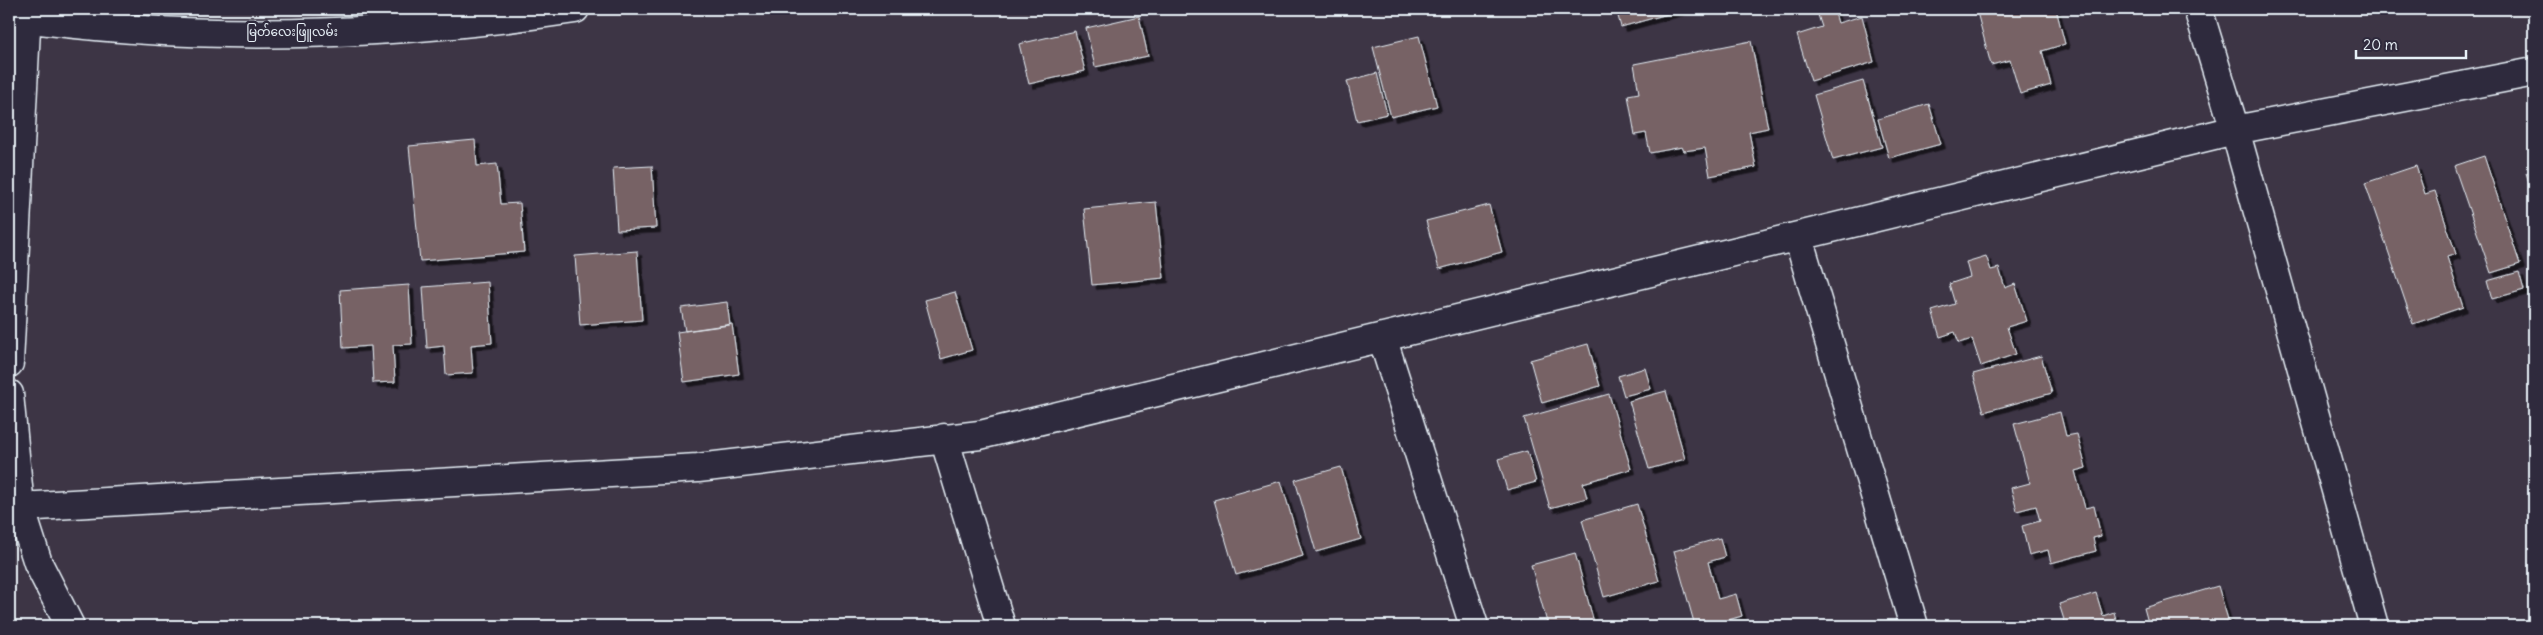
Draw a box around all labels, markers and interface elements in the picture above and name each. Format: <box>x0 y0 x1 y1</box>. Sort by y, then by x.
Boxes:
street label: မြတ်လေးဖြူလမ်း <box>246 23 338 42</box>
scale bar <box>2356 28 2466 60</box>
text: 20 m <box>2363 35 2398 54</box>

